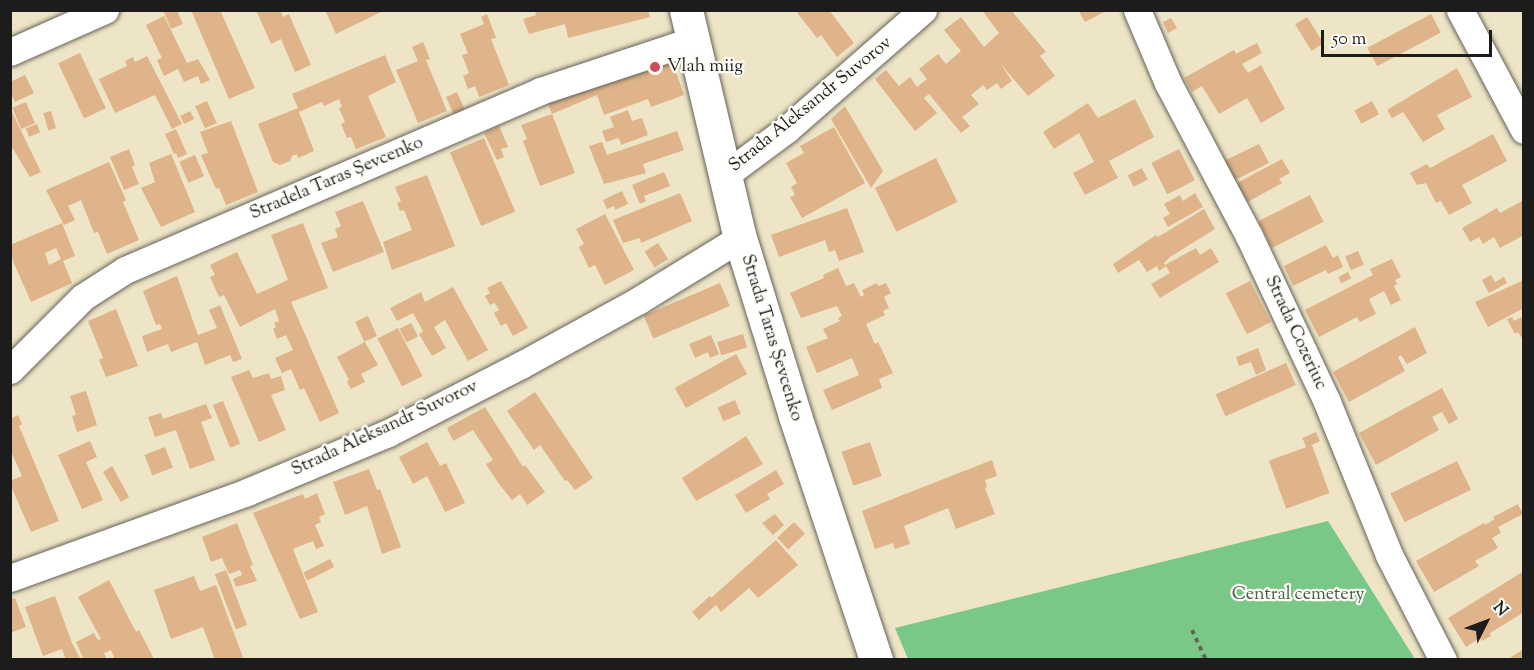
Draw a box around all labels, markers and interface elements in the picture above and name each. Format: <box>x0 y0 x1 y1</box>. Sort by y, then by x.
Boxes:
scale bar <box>1324 18 1495 56</box>
text: 50 m <box>1332 27 1366 53</box>
street label: Strada Aleksandr Suvorov <box>725 33 897 177</box>
place label: Vlah miig <box>667 56 743 78</box>
marker: Vlah miig <box>648 60 662 74</box>
street label: Stradela Taras Șevcenko <box>247 133 427 225</box>
street label: Strada Taras Șevcenko <box>735 252 807 424</box>
street label: Strada Cozeriuc <box>1259 273 1331 393</box>
street label: Strada Aleksandr Suvorov <box>288 376 482 482</box>
park label: Central cemetery <box>1232 584 1364 606</box>
north arrow <box>1456 592 1516 652</box>
text: N <box>1487 597 1513 622</box>

